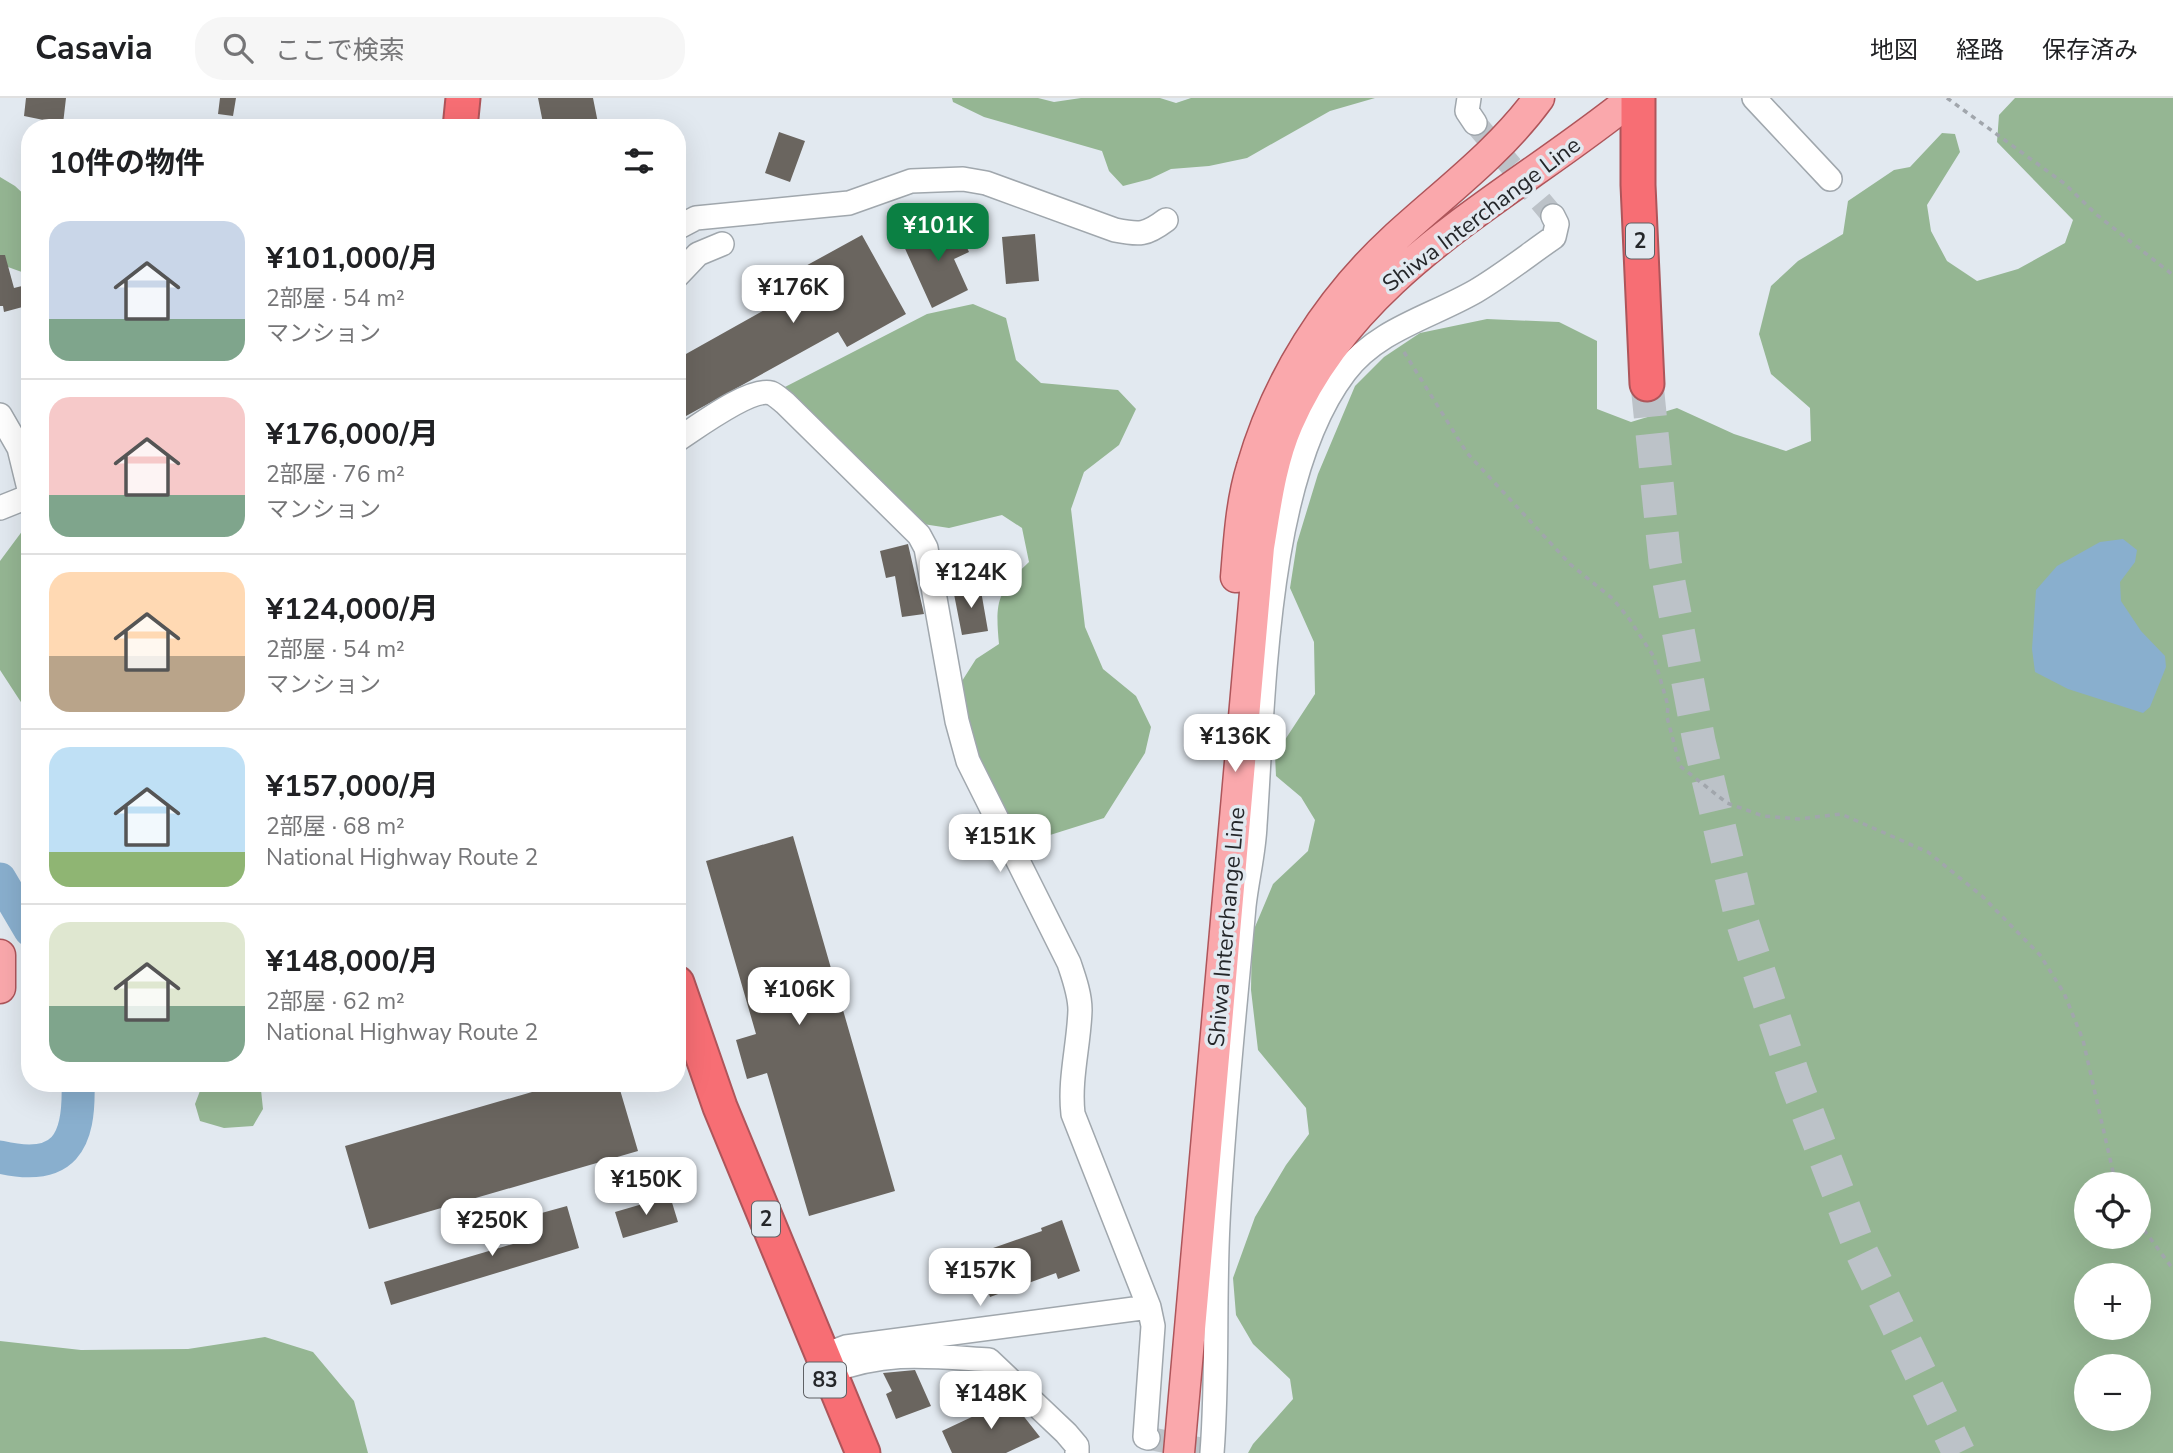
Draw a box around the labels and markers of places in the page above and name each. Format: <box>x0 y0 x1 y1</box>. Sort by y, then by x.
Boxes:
pin: ¥101K <box>889 204 987 263</box>
pin: ¥176K <box>744 266 842 325</box>
pin: ¥124K <box>922 550 1020 610</box>
pin: ¥136K <box>1186 714 1284 774</box>
pin: ¥151K <box>951 814 1049 874</box>
pin: ¥106K <box>750 968 848 1027</box>
pin: ¥150K <box>597 1158 695 1217</box>
pin: ¥250K <box>443 1198 541 1258</box>
pin: ¥157K <box>931 1248 1029 1308</box>
pin: ¥148K <box>942 1372 1040 1431</box>

